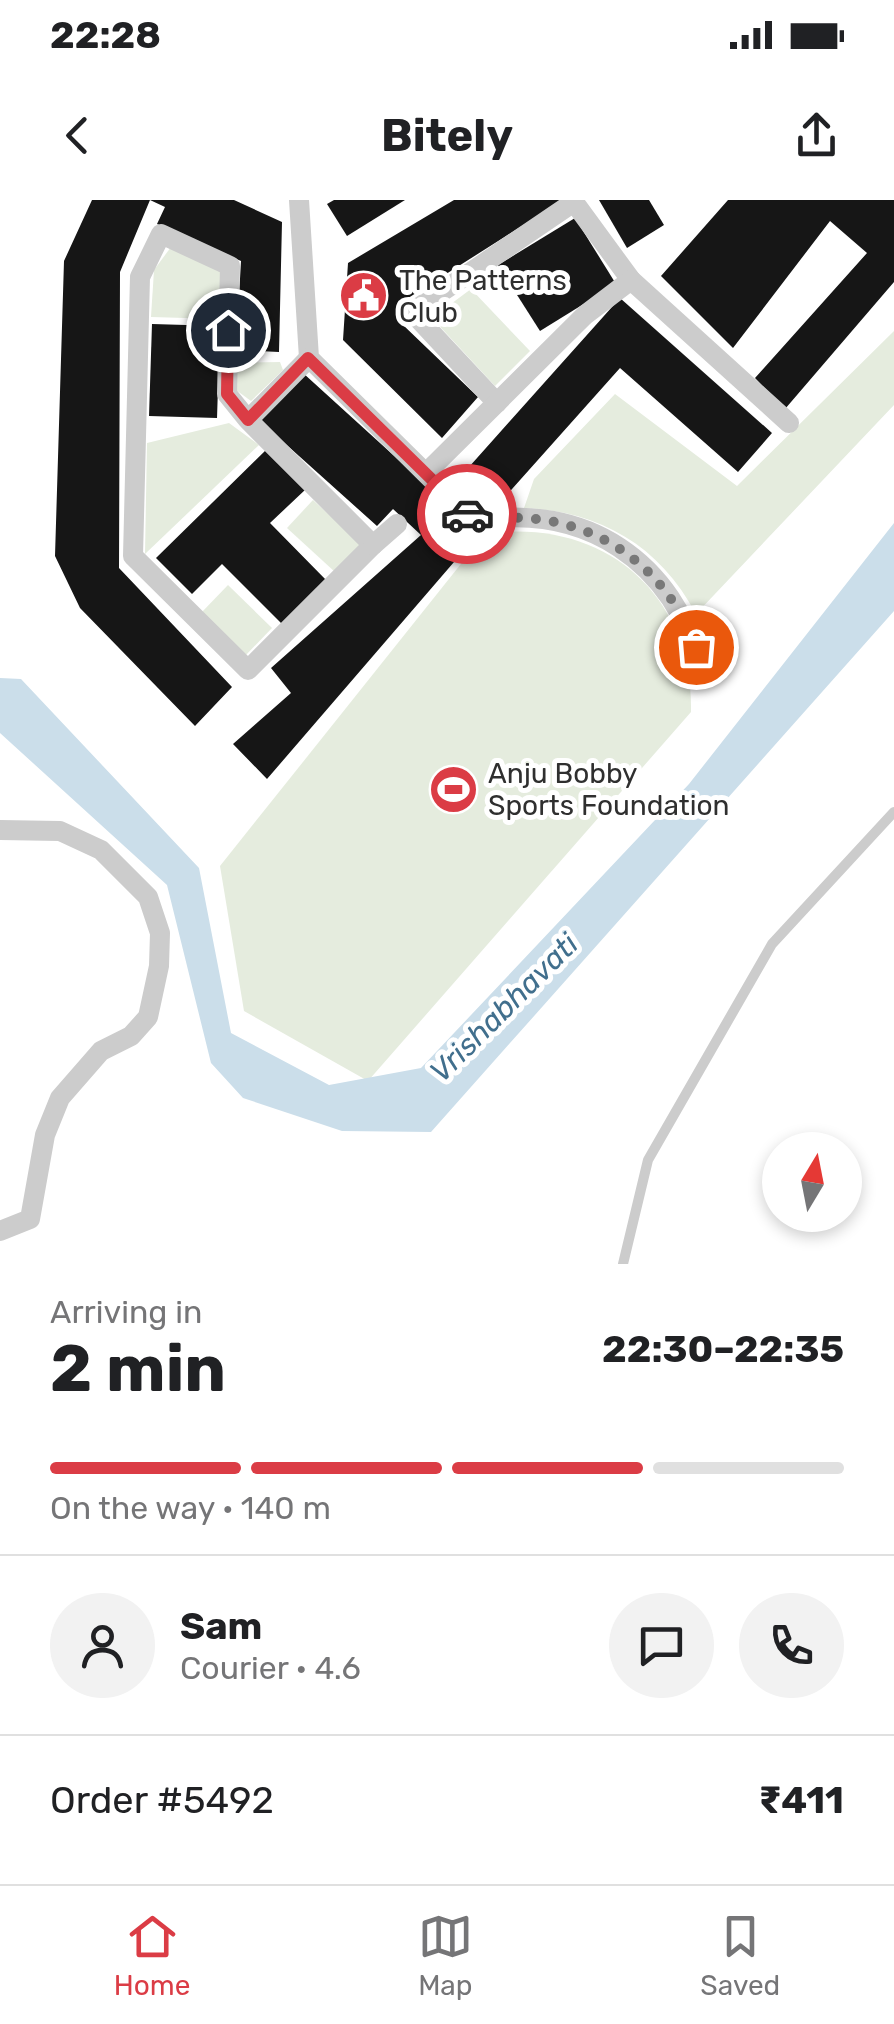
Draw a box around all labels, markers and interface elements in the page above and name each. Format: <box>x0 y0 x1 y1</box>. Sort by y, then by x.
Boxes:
text: 22:28 <box>50 12 161 58</box>
icon: back <box>50 108 105 163</box>
icon: share <box>789 108 844 163</box>
text: Bitely <box>381 109 513 162</box>
place label: The Patterns Club <box>399 264 567 329</box>
public building icon: The Patterns Club <box>338 270 390 322</box>
pin <box>186 288 271 373</box>
icon: home <box>201 303 256 358</box>
courier <box>417 464 517 564</box>
icon: car <box>440 487 495 542</box>
pin <box>654 605 739 690</box>
icon: bag <box>669 620 724 675</box>
place label: Anju Bobby Sports Foundation <box>488 757 730 822</box>
sports icon: Anju Bobby Sports Foundation <box>427 763 479 815</box>
water label: Vrishabhavati <box>422 926 586 1090</box>
north arrow <box>762 1132 862 1232</box>
map controls <box>762 1132 862 1232</box>
text: Arriving in <box>50 1293 202 1331</box>
text: 22:30–22:35 <box>602 1326 844 1372</box>
text: 2 min <box>50 1330 226 1407</box>
text: On the way · 140 m <box>50 1489 331 1527</box>
button: person <box>50 1593 155 1698</box>
button: chat <box>609 1593 714 1698</box>
button: phone <box>739 1593 844 1698</box>
text: Sam <box>180 1603 262 1649</box>
text: Courier · 4.6 <box>180 1649 361 1687</box>
text: Order #5492 <box>50 1777 274 1823</box>
text: ₹411 <box>758 1777 844 1823</box>
tab: Home <box>114 1909 190 2002</box>
tab: Map <box>418 1909 473 2002</box>
tab: Saved <box>700 1909 780 2002</box>

